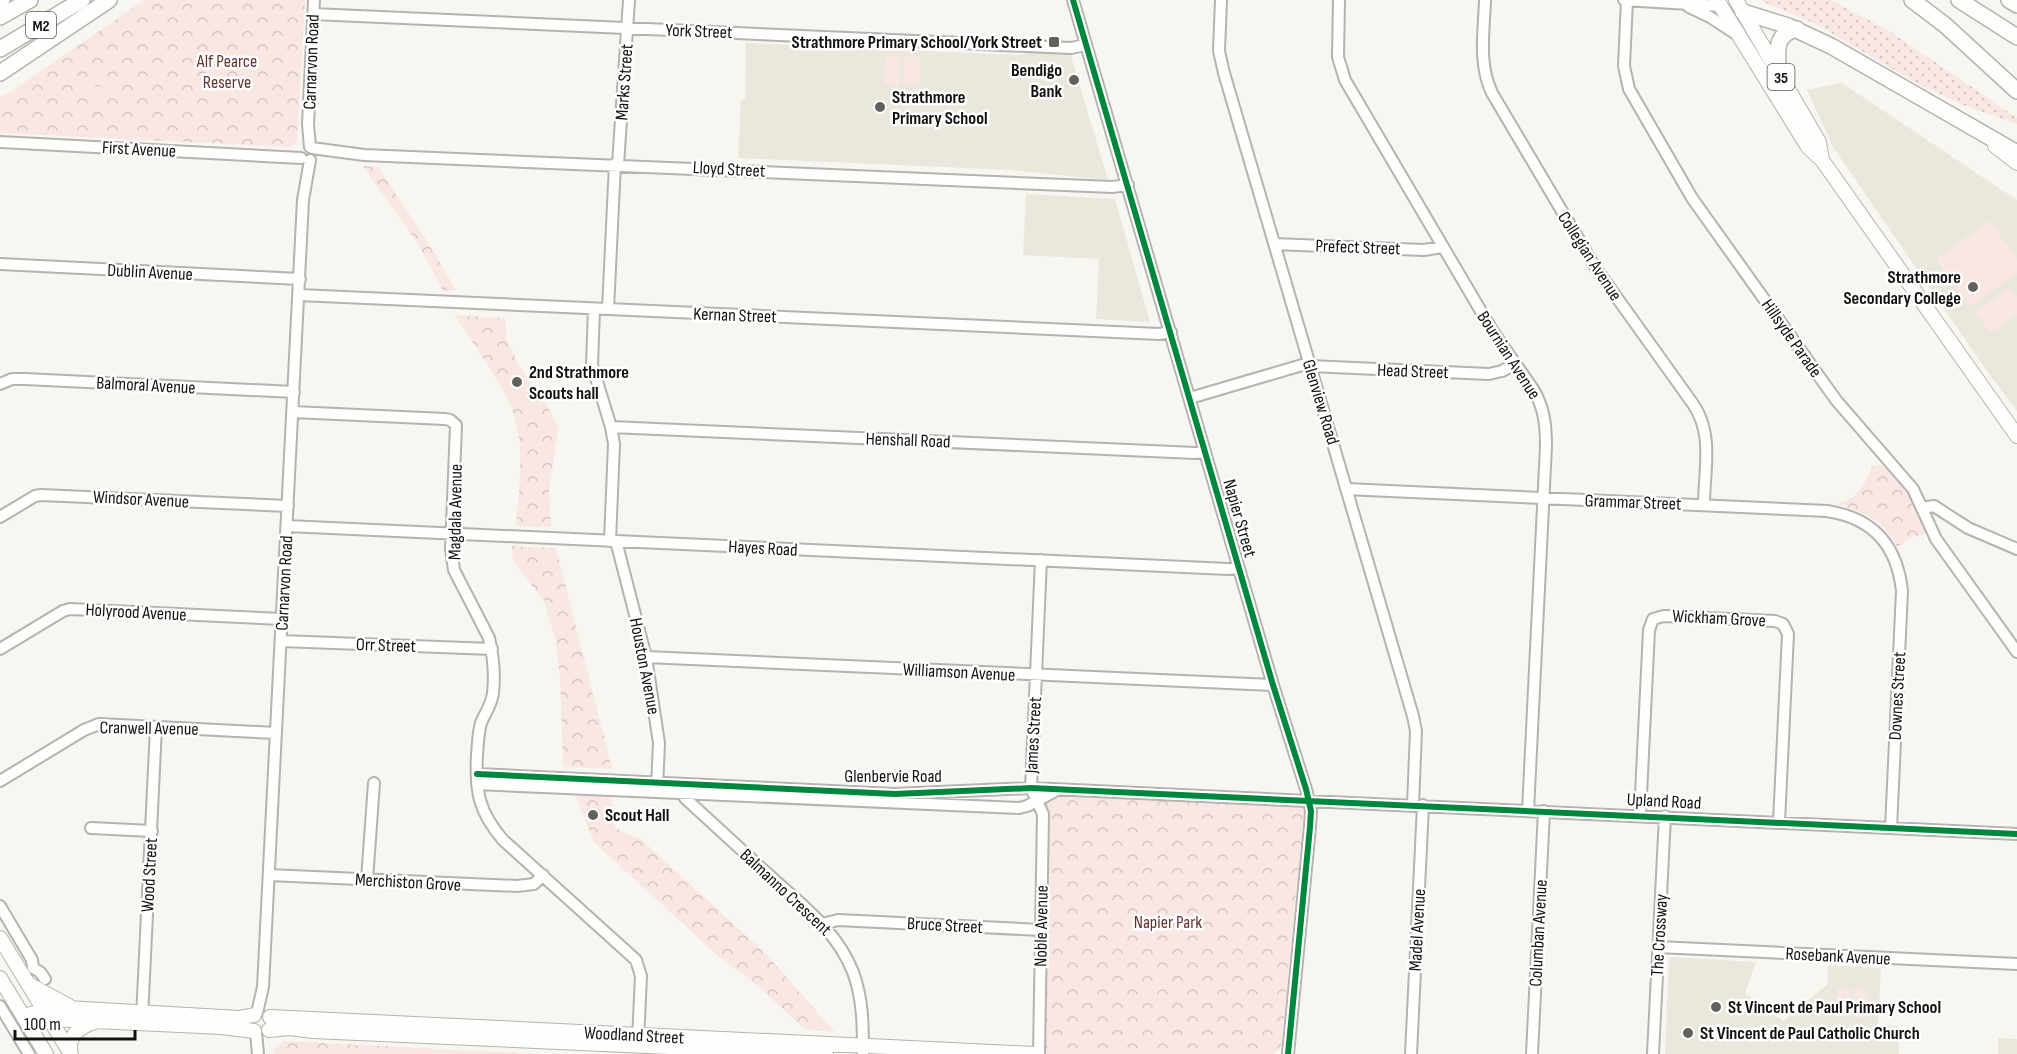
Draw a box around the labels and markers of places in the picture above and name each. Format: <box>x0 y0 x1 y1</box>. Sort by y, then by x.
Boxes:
place label: Strathmore Primary School/York Street <box>792 32 1042 53</box>
marker: Strathmore Primary School/York Street <box>1047 35 1061 49</box>
place label: Bendigo Bank <box>1011 60 1062 102</box>
marker: Bendigo Bank <box>1067 73 1081 87</box>
place label: Strathmore Primary School <box>892 87 988 129</box>
marker: Strathmore Primary School <box>873 100 887 114</box>
place label: Strathmore Secondary College <box>1843 267 1961 309</box>
marker: Strathmore Secondary College <box>1966 280 1980 294</box>
place label: 2nd Strathmore Scouts hall <box>529 362 629 404</box>
marker: 2nd Strathmore Scouts hall <box>510 375 524 389</box>
place label: Scout Hall <box>605 805 669 826</box>
marker: Scout Hall <box>586 808 600 822</box>
place label: St Vincent de Paul Primary School <box>1728 997 1941 1018</box>
marker: St Vincent de Paul Primary School <box>1709 1000 1723 1014</box>
place label: St Vincent de Paul Catholic Church <box>1700 1023 1920 1044</box>
marker: St Vincent de Paul Catholic Church <box>1681 1026 1695 1040</box>

